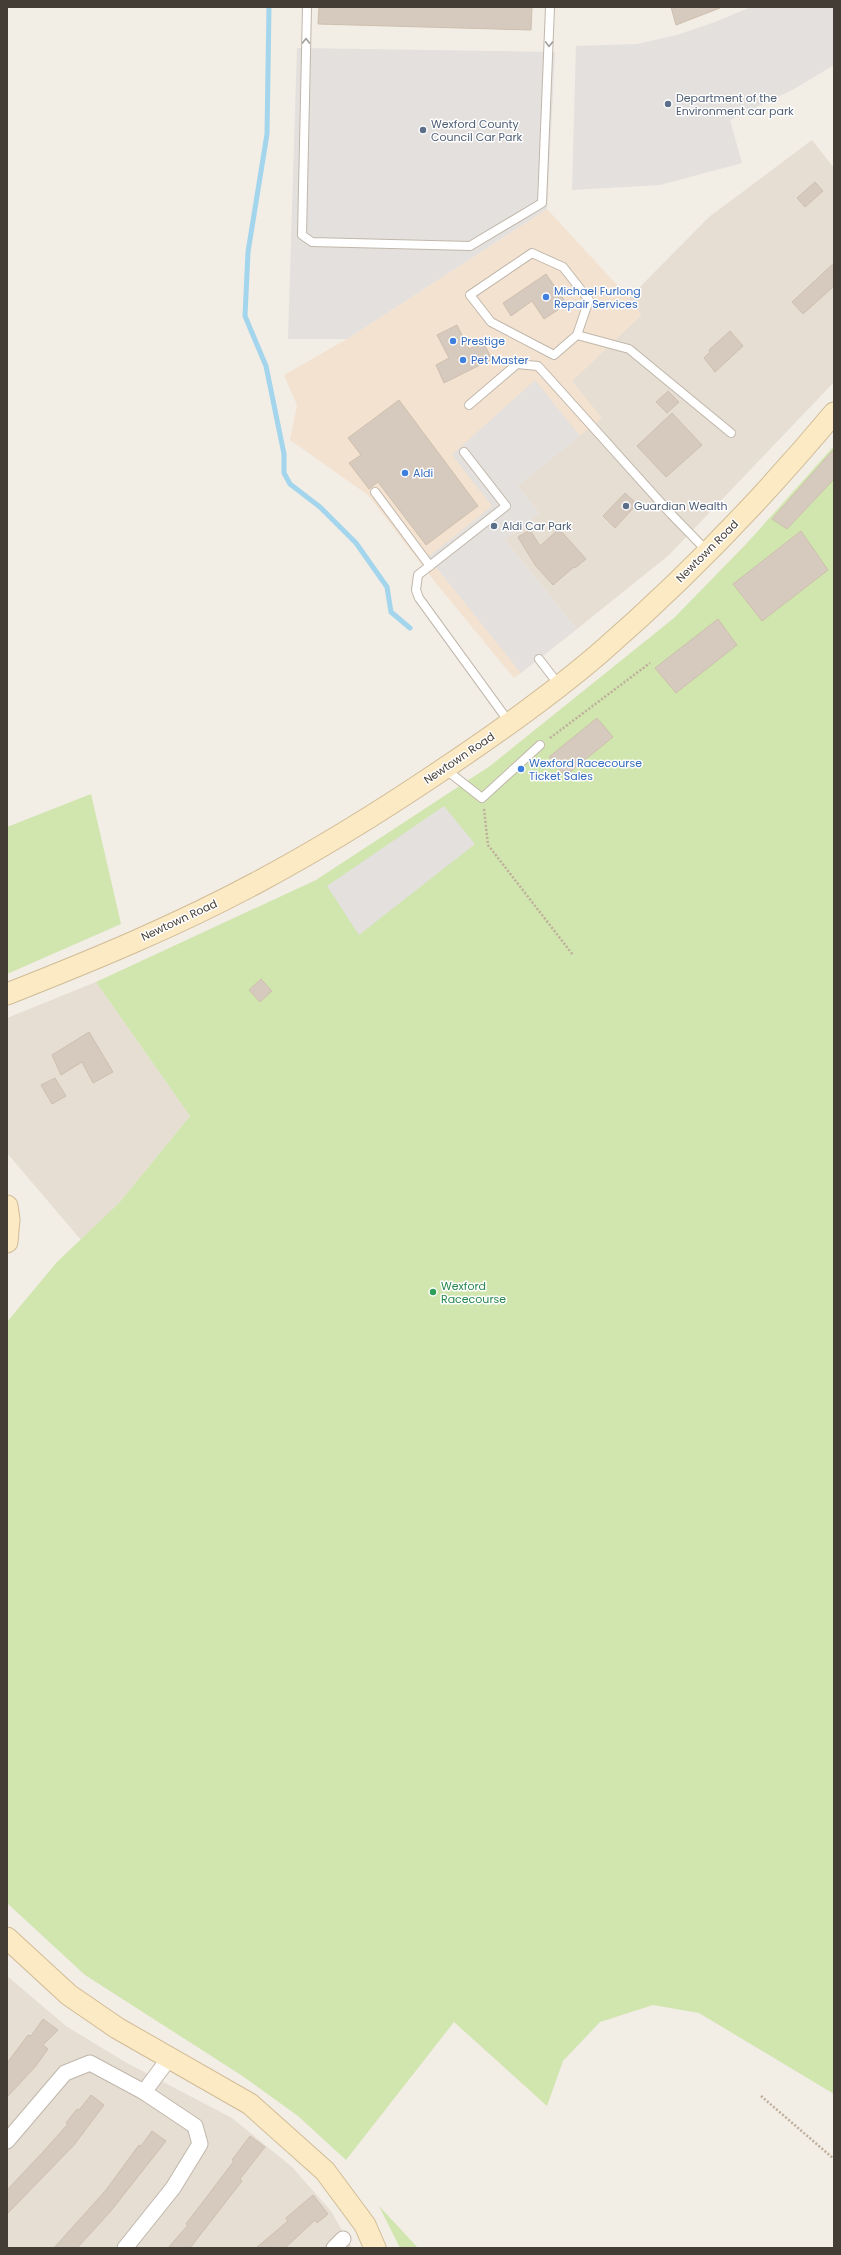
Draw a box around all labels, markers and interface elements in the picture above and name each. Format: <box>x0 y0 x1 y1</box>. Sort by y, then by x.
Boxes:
one-way arrow <box>302 38 310 44</box>
one-way arrow <box>545 41 553 47</box>
place label: Department of the Environment car park <box>676 90 794 119</box>
marker: Department of the Environment car park <box>663 99 673 109</box>
place label: Wexford County Council Car Park <box>431 116 523 145</box>
marker: Wexford County Council Car Park <box>418 125 428 135</box>
place label: Michael Furlong Repair Services <box>554 283 641 312</box>
marker: Michael Furlong Repair Services <box>541 292 551 302</box>
place label: Prestige <box>461 333 505 349</box>
marker: Prestige <box>448 336 458 346</box>
place label: Pet Master <box>471 352 529 368</box>
marker: Pet Master <box>458 355 468 365</box>
place label: Aldi <box>413 465 434 481</box>
marker: Aldi <box>400 468 410 478</box>
place label: Guardian Wealth <box>634 498 727 514</box>
marker: Guardian Wealth <box>621 501 631 511</box>
street label: Newtown Road <box>672 516 742 586</box>
place label: Aldi Car Park <box>502 518 572 534</box>
marker: Aldi Car Park <box>489 521 499 531</box>
street label: Newtown Road <box>420 728 498 788</box>
place label: Wexford Racecourse Ticket Sales <box>529 755 642 784</box>
marker: Wexford Racecourse Ticket Sales <box>516 764 526 774</box>
street label: Newtown Road <box>138 895 220 945</box>
place label: Wexford Racecourse <box>441 1278 506 1307</box>
marker: Wexford Racecourse <box>428 1287 438 1297</box>

